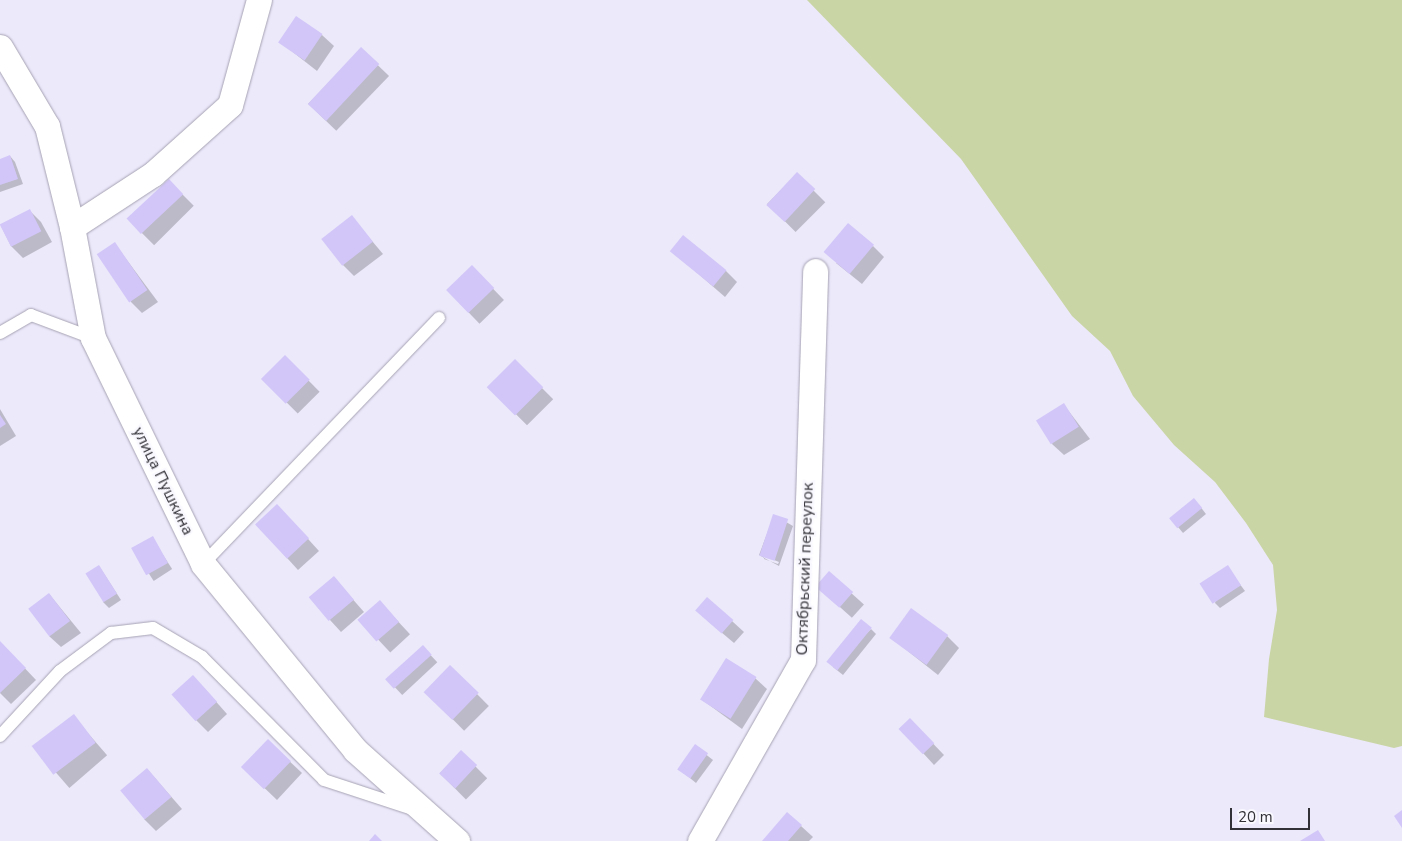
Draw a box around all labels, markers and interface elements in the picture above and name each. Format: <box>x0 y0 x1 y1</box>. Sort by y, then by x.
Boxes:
street label: улица Пушкина <box>129 424 197 538</box>
street label: Октябрьский переулок <box>792 482 818 656</box>
scale bar <box>1232 798 1312 830</box>
text: 20 m <box>1238 807 1273 827</box>

